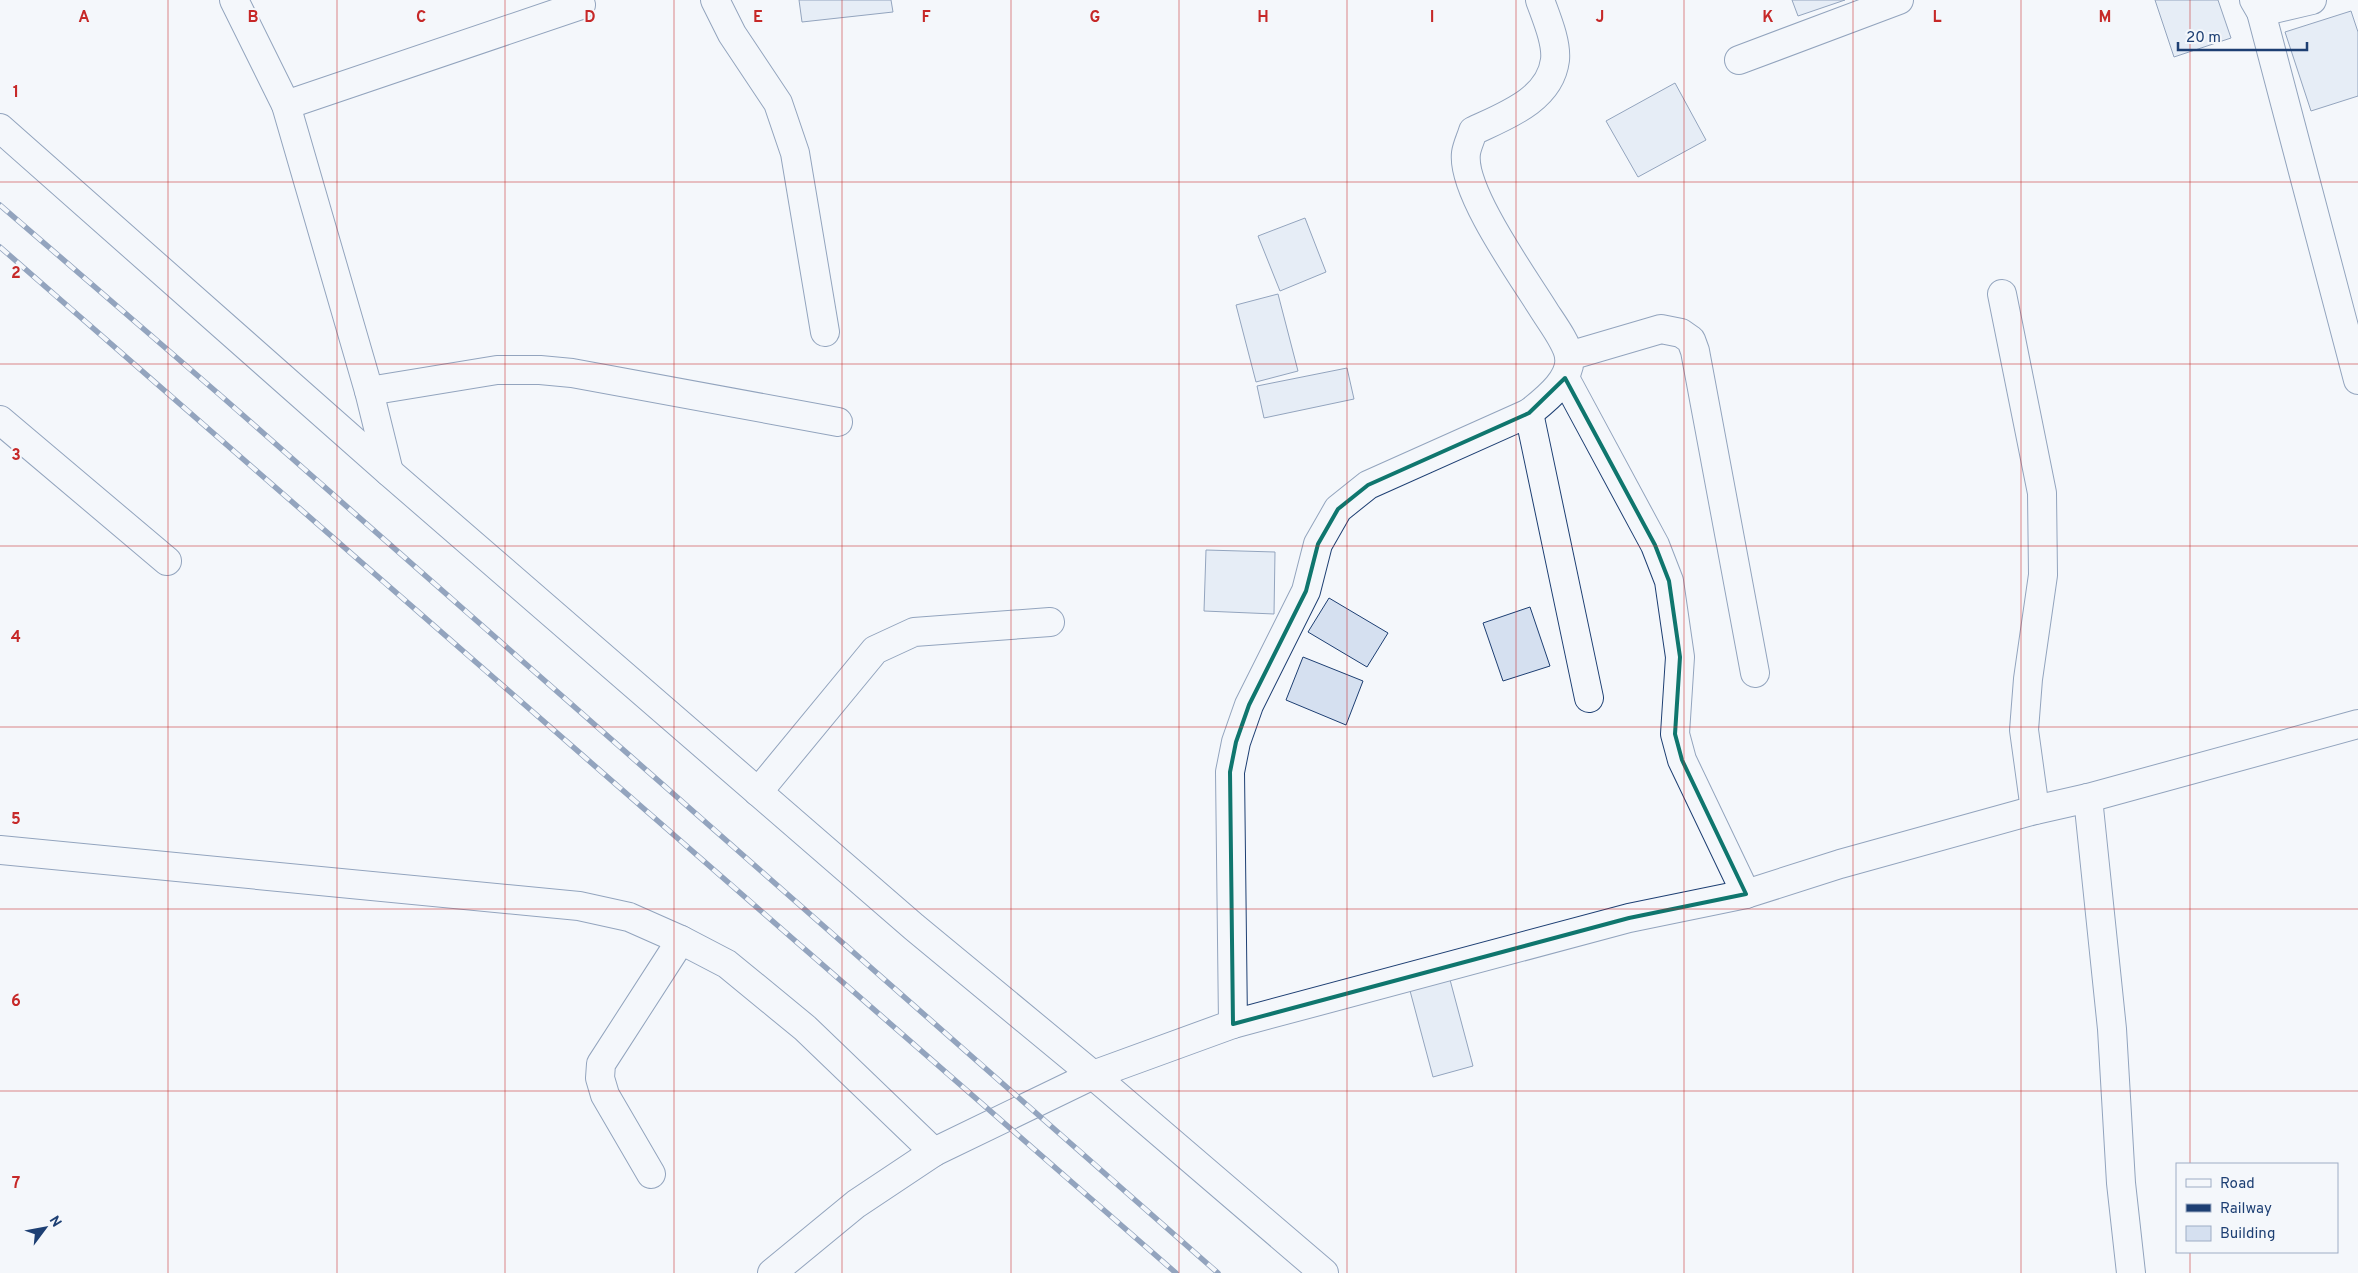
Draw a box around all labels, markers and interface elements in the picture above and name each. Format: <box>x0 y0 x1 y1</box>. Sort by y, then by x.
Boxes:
text: A <box>78 8 90 28</box>
text: B <box>247 8 259 28</box>
text: C <box>416 8 426 28</box>
text: D <box>584 8 596 28</box>
text: E <box>753 8 763 28</box>
text: F <box>921 8 931 28</box>
text: G <box>1090 8 1100 28</box>
text: H <box>1257 8 1269 28</box>
text: I <box>1430 8 1434 28</box>
text: J <box>1596 8 1604 28</box>
text: K <box>1762 8 1774 28</box>
text: L <box>1932 8 1942 28</box>
text: M <box>2099 8 2111 28</box>
scale bar <box>2178 20 2307 52</box>
text: 20 m <box>2186 29 2221 48</box>
text: 1 <box>13 83 19 103</box>
text: 2 <box>11 264 21 284</box>
text: 3 <box>11 446 21 466</box>
text: 4 <box>11 628 21 648</box>
text: 5 <box>11 810 21 830</box>
text: 6 <box>11 992 21 1012</box>
legend <box>2176 1163 2338 1253</box>
text: 7 <box>12 1174 20 1194</box>
text: Road <box>2220 1175 2255 1194</box>
text: Railway <box>2220 1200 2272 1219</box>
north arrow <box>20 1203 70 1253</box>
text: N <box>45 1213 65 1231</box>
text: Building <box>2220 1225 2275 1244</box>

